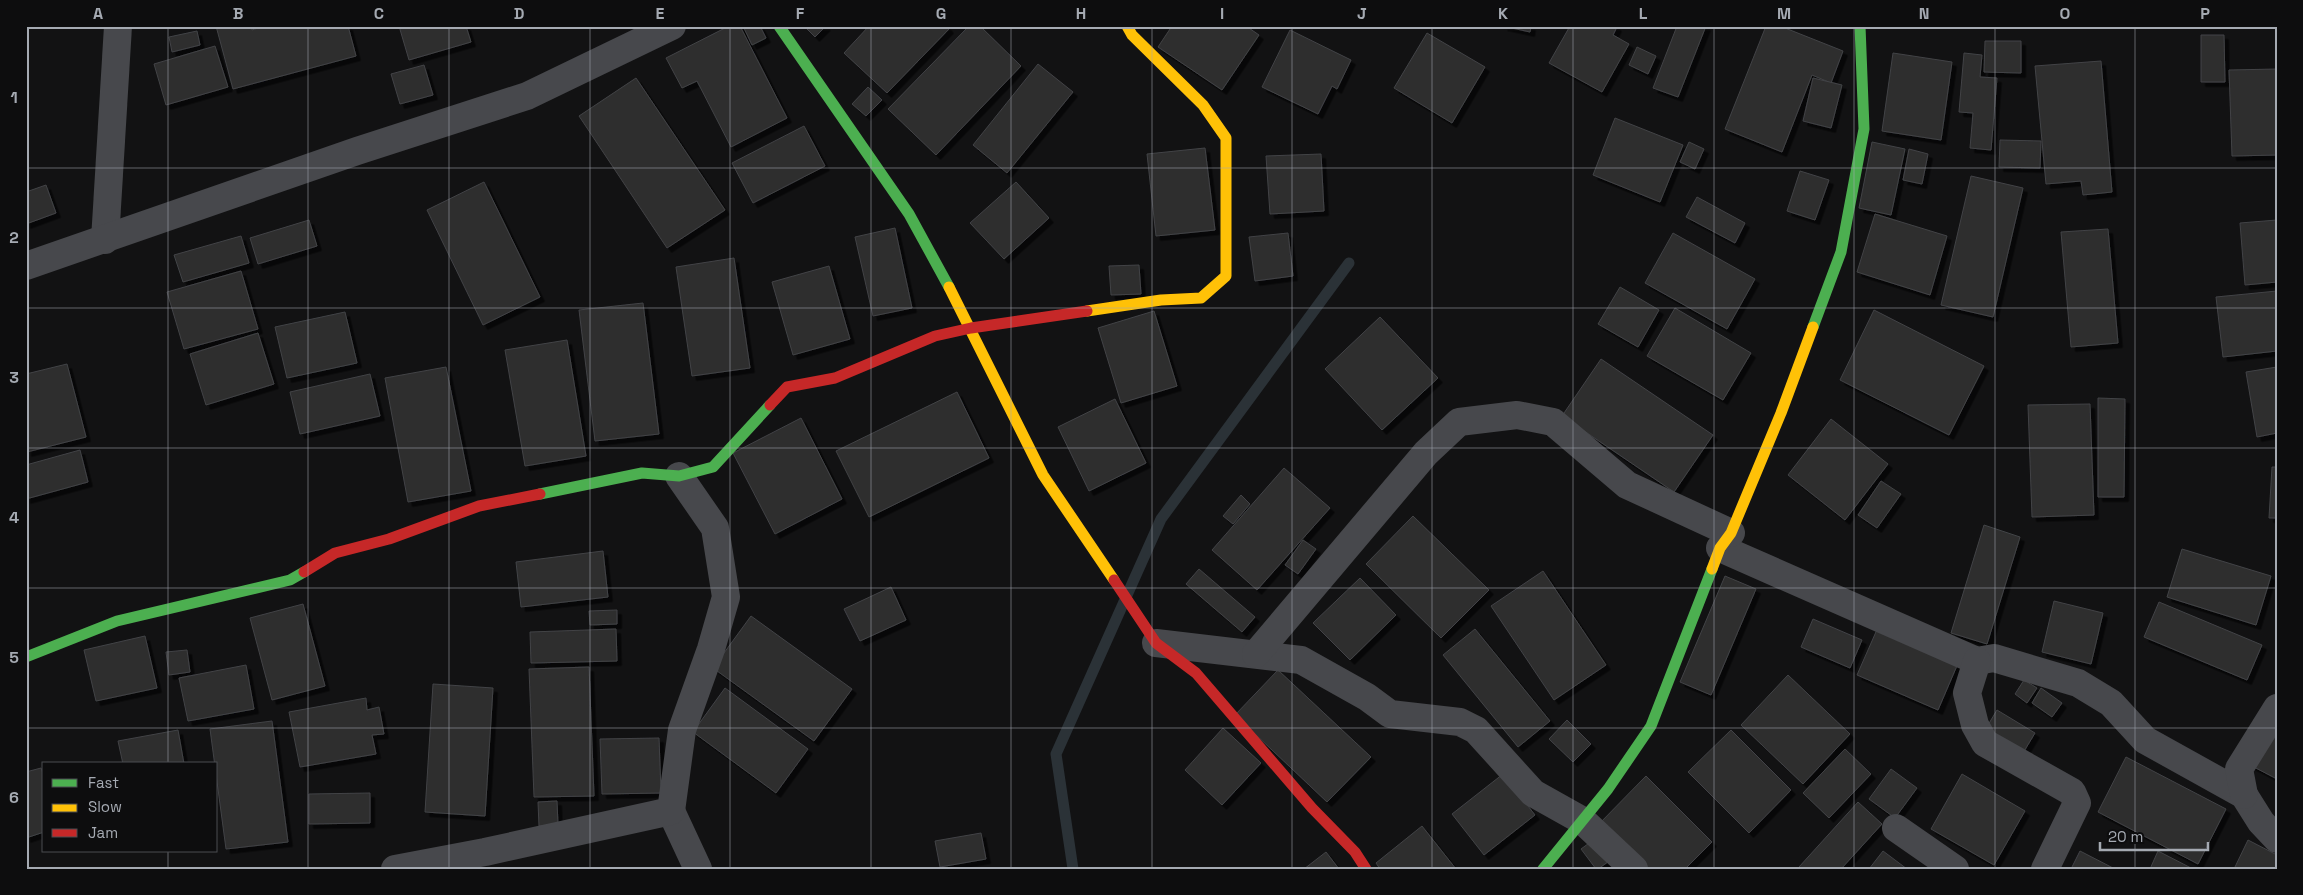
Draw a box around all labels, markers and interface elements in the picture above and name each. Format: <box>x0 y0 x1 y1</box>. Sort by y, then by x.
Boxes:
text: A <box>93 3 103 24</box>
text: B <box>233 3 243 24</box>
text: C <box>374 3 384 24</box>
text: D <box>514 3 524 24</box>
text: E <box>656 3 665 24</box>
text: F <box>796 3 805 24</box>
text: G <box>936 3 946 24</box>
text: H <box>1076 3 1086 24</box>
text: I <box>1220 3 1224 24</box>
text: J <box>1357 3 1367 24</box>
text: K <box>1498 3 1508 24</box>
text: L <box>1639 3 1648 24</box>
text: M <box>1777 3 1791 24</box>
text: N <box>1919 3 1929 24</box>
text: O <box>2060 3 2071 24</box>
text: P <box>2200 3 2210 24</box>
text: 1 <box>10 87 18 108</box>
text: 2 <box>9 227 19 248</box>
text: 3 <box>9 367 19 388</box>
text: 4 <box>9 507 19 528</box>
text: 5 <box>9 647 19 668</box>
legend <box>42 762 218 852</box>
text: Fast <box>88 773 119 792</box>
text: 6 <box>9 787 19 808</box>
text: Slow <box>88 797 122 816</box>
scale bar <box>2100 820 2208 852</box>
text: Jam <box>88 823 118 842</box>
text: 20 m <box>2108 827 2143 846</box>

